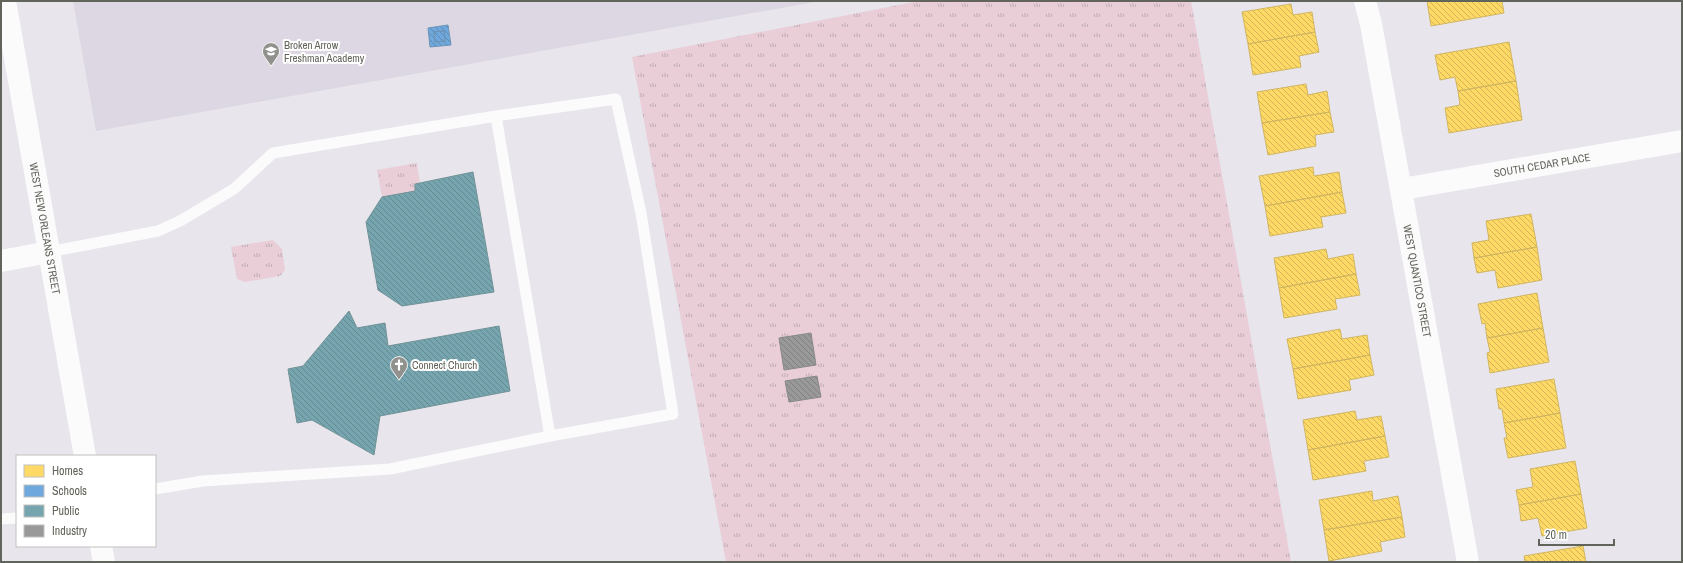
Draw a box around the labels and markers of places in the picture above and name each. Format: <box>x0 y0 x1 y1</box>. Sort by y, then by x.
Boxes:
place label: Broken Arrow Freshman Academy <box>284 38 365 65</box>
school or university icon: Broken Arrow Freshman Academy <box>261 41 281 66</box>
church icon: Connect Church <box>389 355 409 380</box>
place label: Connect Church <box>412 358 477 372</box>

